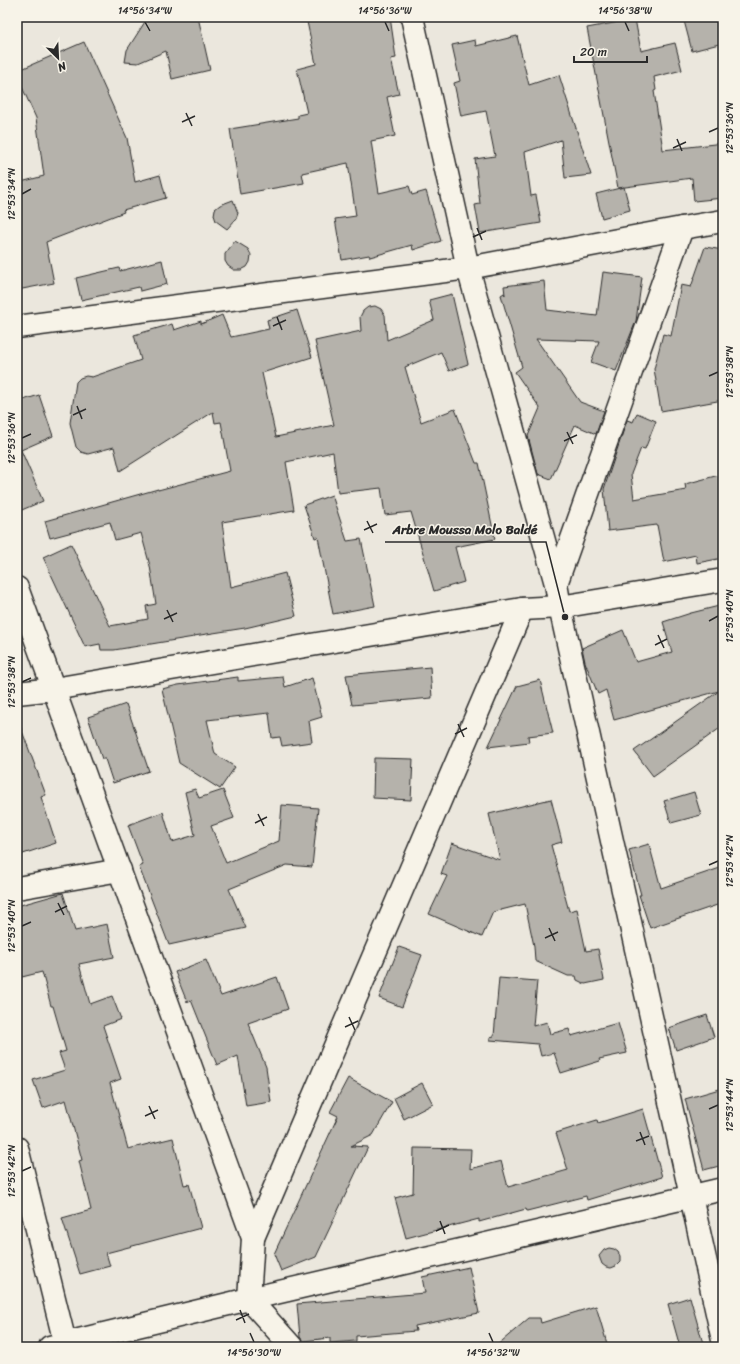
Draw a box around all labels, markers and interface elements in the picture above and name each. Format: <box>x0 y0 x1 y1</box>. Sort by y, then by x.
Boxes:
text: 14°56'34"W <box>118 2 172 20</box>
text: 14°56'36"W <box>358 2 412 20</box>
text: 14°56'38"W <box>598 2 652 20</box>
north arrow <box>38 38 78 78</box>
scale bar <box>574 38 647 64</box>
text: 20 m <box>580 41 607 63</box>
text: N <box>54 56 70 77</box>
text: 12°53'36"N <box>721 102 739 154</box>
text: 12°53'34"N <box>3 168 21 220</box>
text: 12°53'38"N <box>721 346 739 398</box>
text: 12°53'36"N <box>3 412 21 464</box>
callout: Arbre Moussa Molo Baldé <box>385 517 546 542</box>
text: Arbre Moussa Molo Baldé <box>391 518 538 541</box>
text: 12°53'40"N <box>721 589 739 643</box>
text: 12°53'38"N <box>3 656 21 708</box>
text: 12°53'42"N <box>721 835 739 887</box>
text: 12°53'40"N <box>3 899 21 953</box>
text: 12°53'44"N <box>721 1078 739 1132</box>
text: 12°53'42"N <box>3 1145 21 1197</box>
text: 14°56'30"W <box>227 1344 281 1362</box>
text: 14°56'32"W <box>466 1344 520 1362</box>

